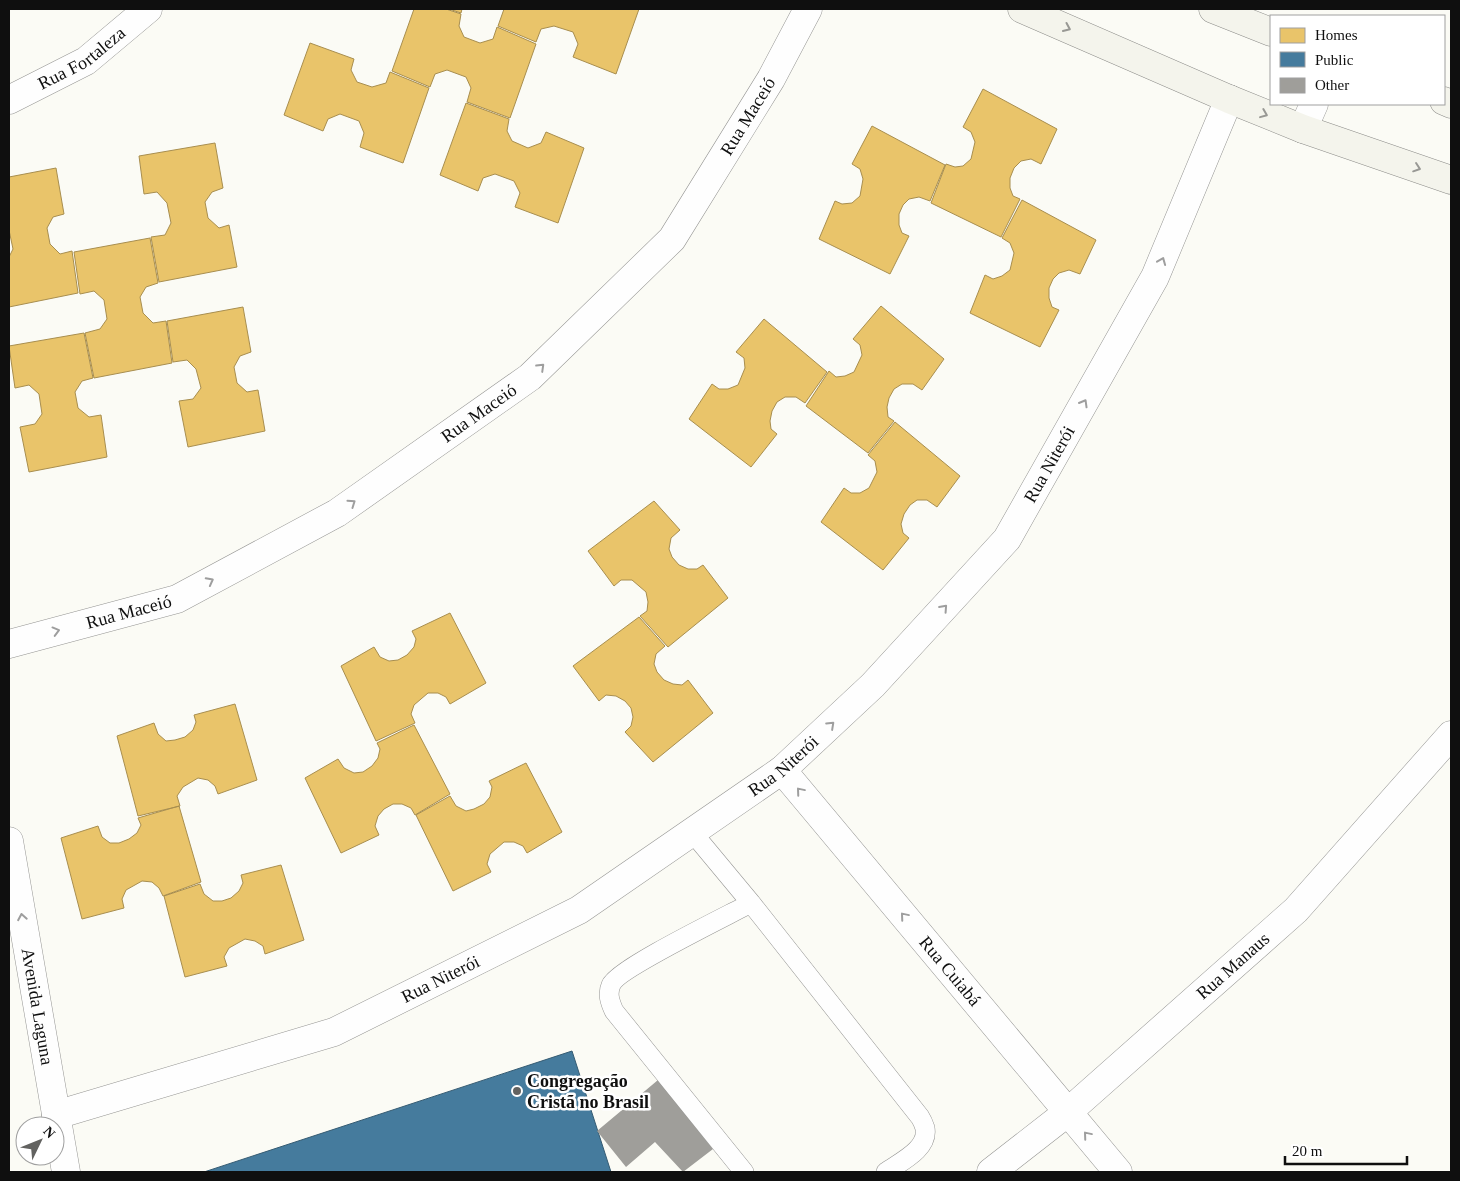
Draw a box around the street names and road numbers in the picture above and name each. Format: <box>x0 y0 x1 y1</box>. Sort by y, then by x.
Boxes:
street label: Rua Fortaleza <box>35 23 129 94</box>
street label: Rua Maceió <box>716 74 779 159</box>
street label: Rua Maceió <box>437 380 520 446</box>
street label: Rua Niterói <box>1020 422 1079 506</box>
street label: Rua Maceió <box>84 591 174 633</box>
street label: Rua Niterói <box>744 731 822 800</box>
street label: Rua Manaus <box>1192 928 1273 1003</box>
street label: Rua Cuiabá <box>915 932 985 1010</box>
street label: Avenida Laguna <box>18 947 57 1066</box>
street label: Rua Niterói <box>398 951 483 1007</box>

